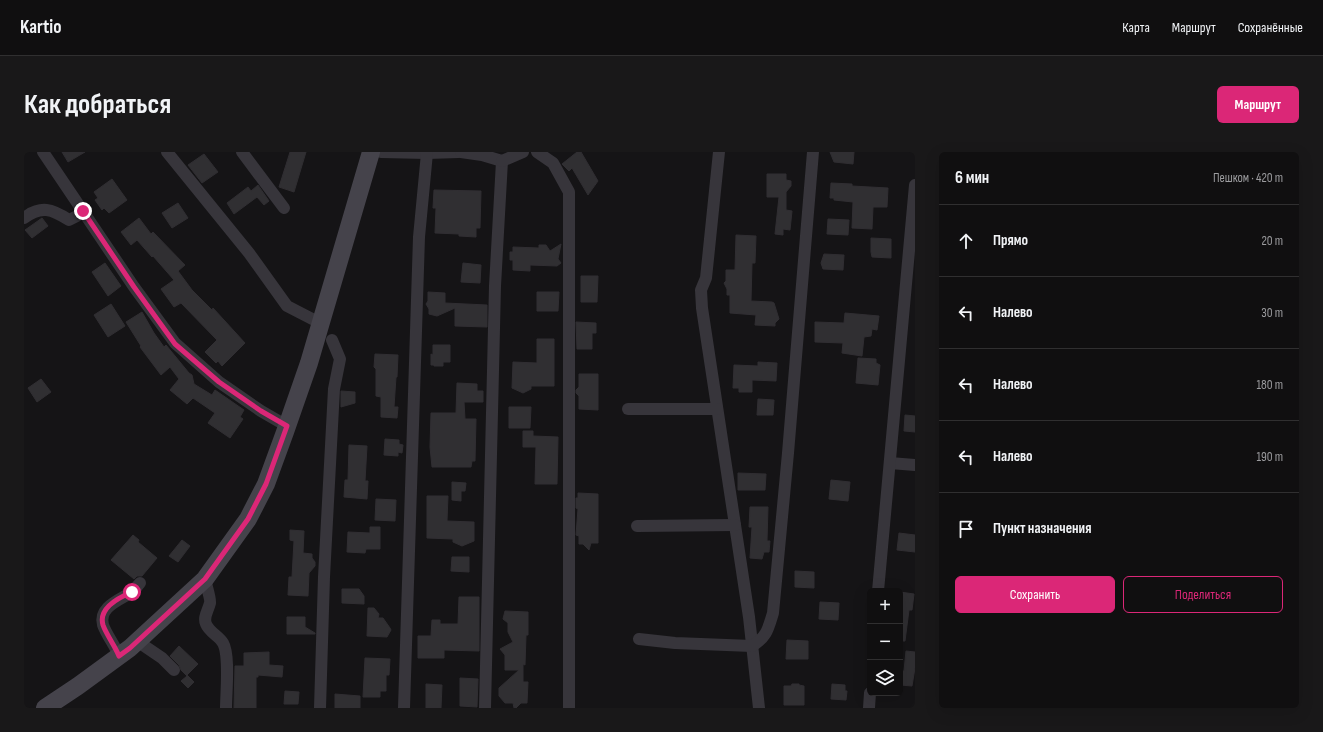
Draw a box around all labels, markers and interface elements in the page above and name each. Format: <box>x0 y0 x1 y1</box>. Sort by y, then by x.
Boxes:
text: Kartio <box>20 16 62 39</box>
text: Карта <box>1122 19 1150 36</box>
text: Маршрут <box>1172 19 1216 36</box>
text: Сохранённые <box>1238 19 1303 36</box>
button: Маршрут <box>1217 86 1299 123</box>
text: Как добраться <box>24 88 171 121</box>
text: 6 мин <box>955 168 989 188</box>
text: Пешком · 420 m <box>1213 170 1283 186</box>
route end <box>74 202 92 220</box>
icon: ahead <box>955 230 977 252</box>
text: Прямо <box>993 231 1028 250</box>
text: 20 m <box>1261 233 1283 249</box>
icon: left <box>955 302 977 324</box>
text: Налево <box>993 303 1033 322</box>
text: 30 m <box>1261 305 1283 321</box>
icon: left <box>955 374 977 396</box>
text: Налево <box>993 375 1033 394</box>
text: 180 m <box>1257 377 1283 393</box>
icon: left <box>955 446 977 468</box>
text: Налево <box>993 447 1033 466</box>
text: 190 m <box>1256 449 1283 465</box>
icon: arrive <box>955 518 977 540</box>
text: Пункт назначения <box>993 519 1091 538</box>
button: Сохранить <box>955 576 1115 613</box>
button: Поделиться <box>1123 576 1283 613</box>
route start <box>123 583 141 601</box>
map controls <box>867 588 903 696</box>
button: + <box>867 588 903 624</box>
button: − <box>867 624 903 660</box>
button: layers <box>867 660 903 696</box>

